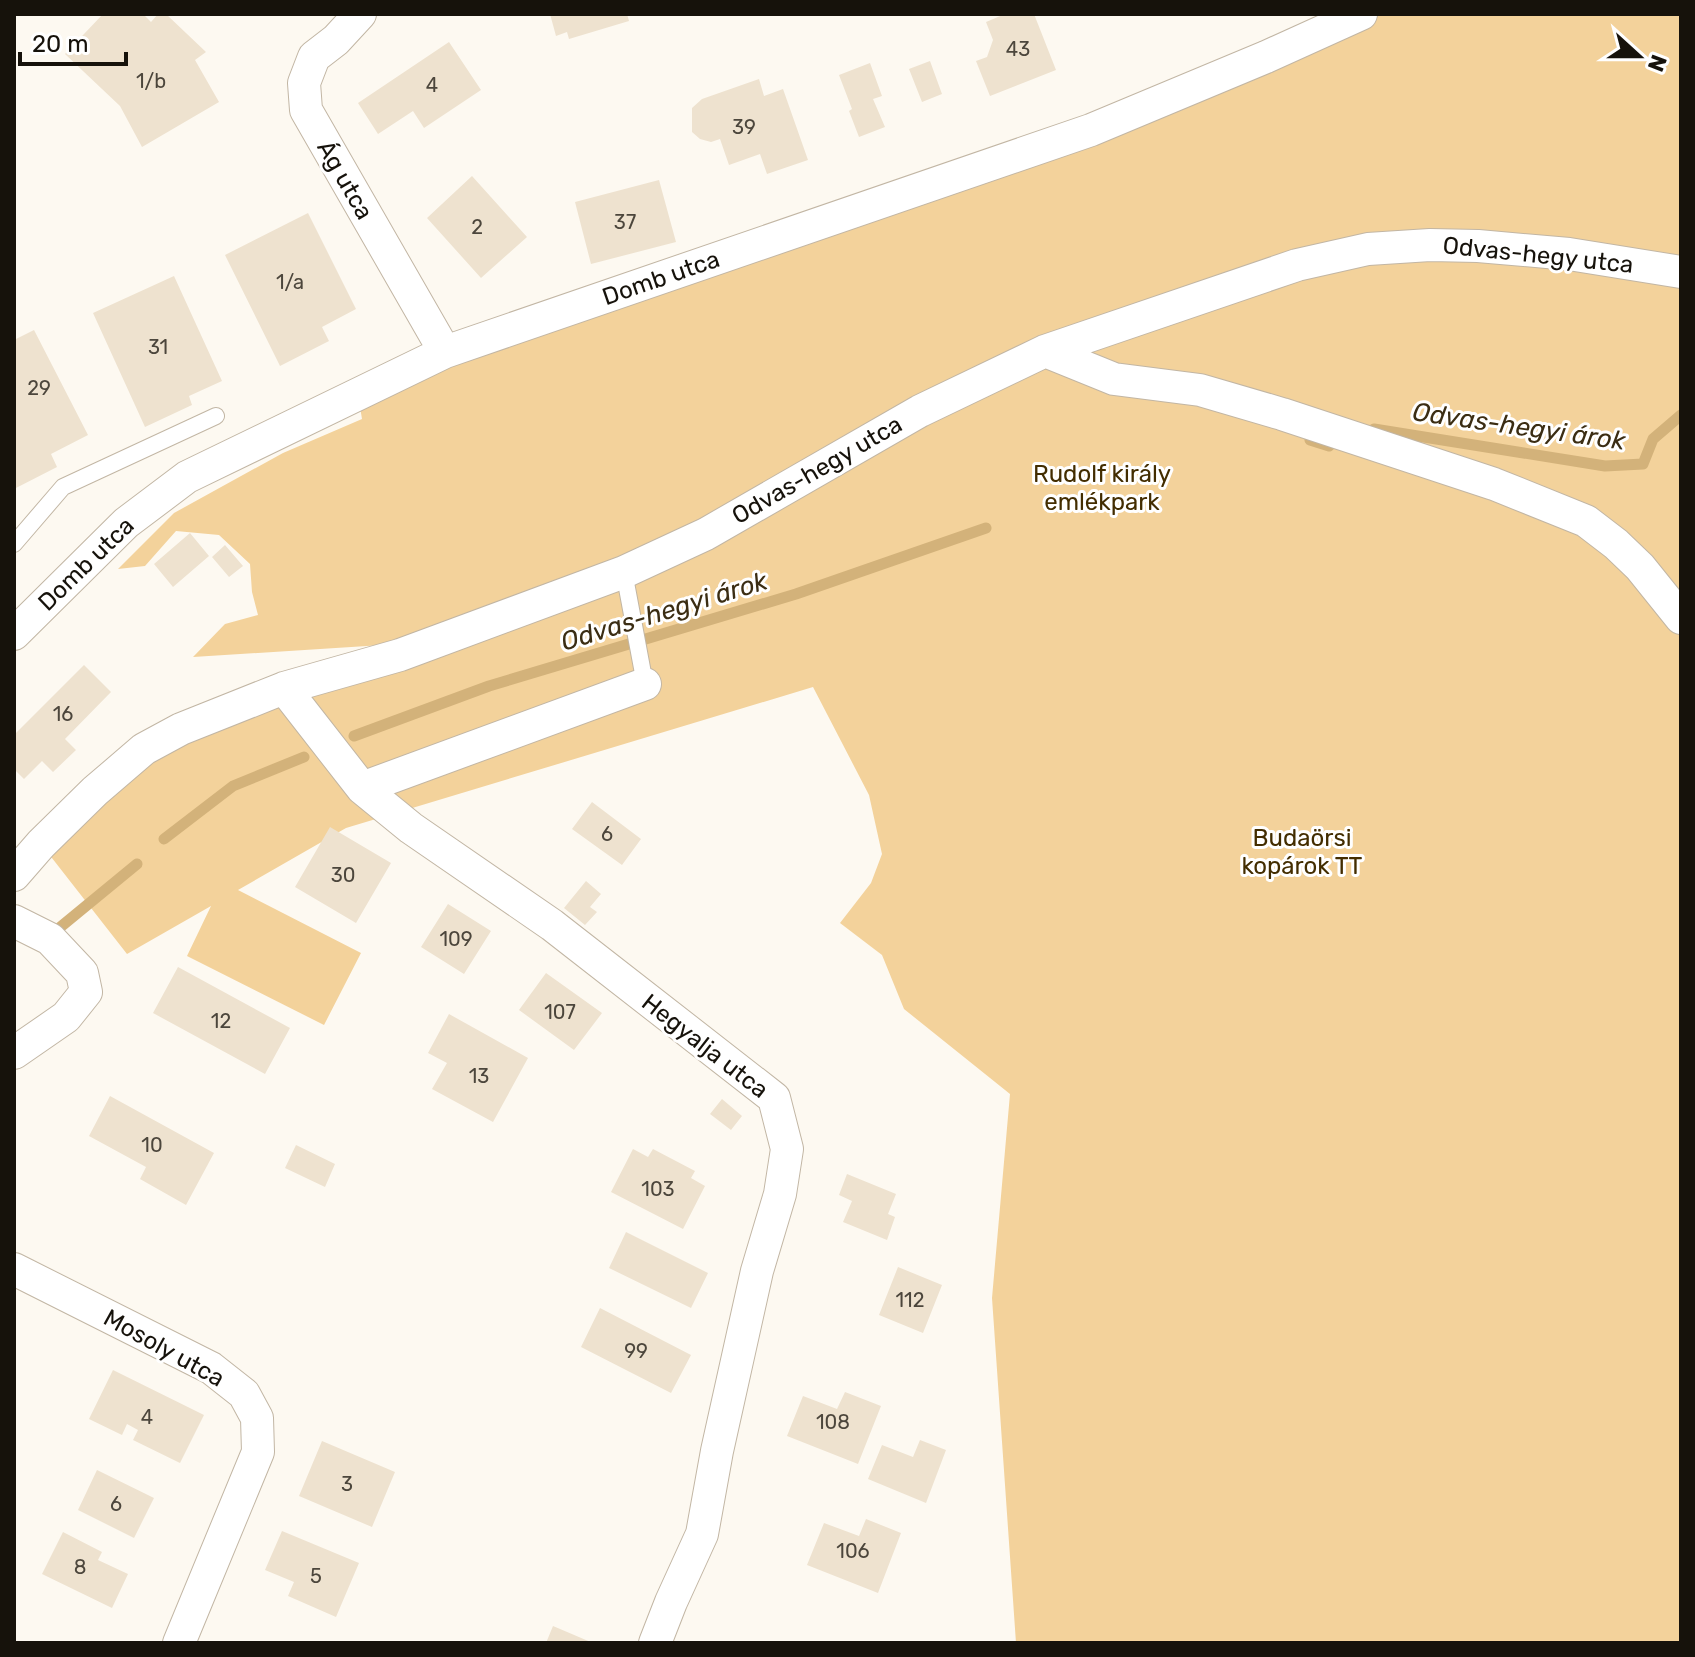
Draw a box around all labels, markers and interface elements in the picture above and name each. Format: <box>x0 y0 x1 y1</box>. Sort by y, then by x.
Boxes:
scale bar <box>20 16 126 66</box>
north arrow <box>1599 16 1679 96</box>
text: 20 m <box>32 30 89 58</box>
house number: 43 <box>1006 37 1030 61</box>
text: N <box>1642 51 1673 75</box>
house number: 1/b <box>136 69 166 93</box>
house number: 4 <box>426 73 438 97</box>
house number: 39 <box>732 115 756 139</box>
street label: Ág utca <box>311 136 379 224</box>
house number: 37 <box>614 210 636 234</box>
house number: 2 <box>471 215 483 239</box>
street label: Odvas-hegy utca <box>1441 231 1635 279</box>
street label: Domb utca <box>599 245 723 311</box>
house number: 1/a <box>276 270 304 294</box>
house number: 31 <box>148 335 168 359</box>
house number: 29 <box>27 376 51 400</box>
water label: Odvas-hegyi árok <box>1411 396 1628 457</box>
street label: Odvas-hegy utca <box>727 410 907 530</box>
park label: Rudolf király emlékpark <box>1033 460 1171 516</box>
street label: Domb utca <box>32 512 140 616</box>
water label: Odvas-hegyi árok <box>557 565 772 658</box>
house number: 16 <box>53 702 73 726</box>
house number: 6 <box>601 822 613 846</box>
park label: Budaörsi kopárok TT <box>1241 824 1363 880</box>
house number: 30 <box>331 863 355 887</box>
house number: 109 <box>439 927 473 951</box>
street label: Hegyalja utca <box>636 988 774 1104</box>
house number: 107 <box>544 1000 576 1024</box>
house number: 12 <box>211 1009 231 1033</box>
house number: 13 <box>469 1064 489 1088</box>
house number: 10 <box>141 1133 163 1157</box>
house number: 103 <box>641 1177 675 1201</box>
house number: 112 <box>896 1288 924 1312</box>
street label: Mosoly utca <box>99 1303 229 1393</box>
house number: 99 <box>624 1339 648 1363</box>
house number: 4 <box>141 1405 153 1429</box>
house number: 108 <box>816 1410 850 1434</box>
house number: 3 <box>341 1472 353 1496</box>
house number: 6 <box>110 1492 122 1516</box>
house number: 106 <box>836 1539 870 1563</box>
house number: 8 <box>74 1555 86 1579</box>
house number: 5 <box>310 1564 322 1588</box>

